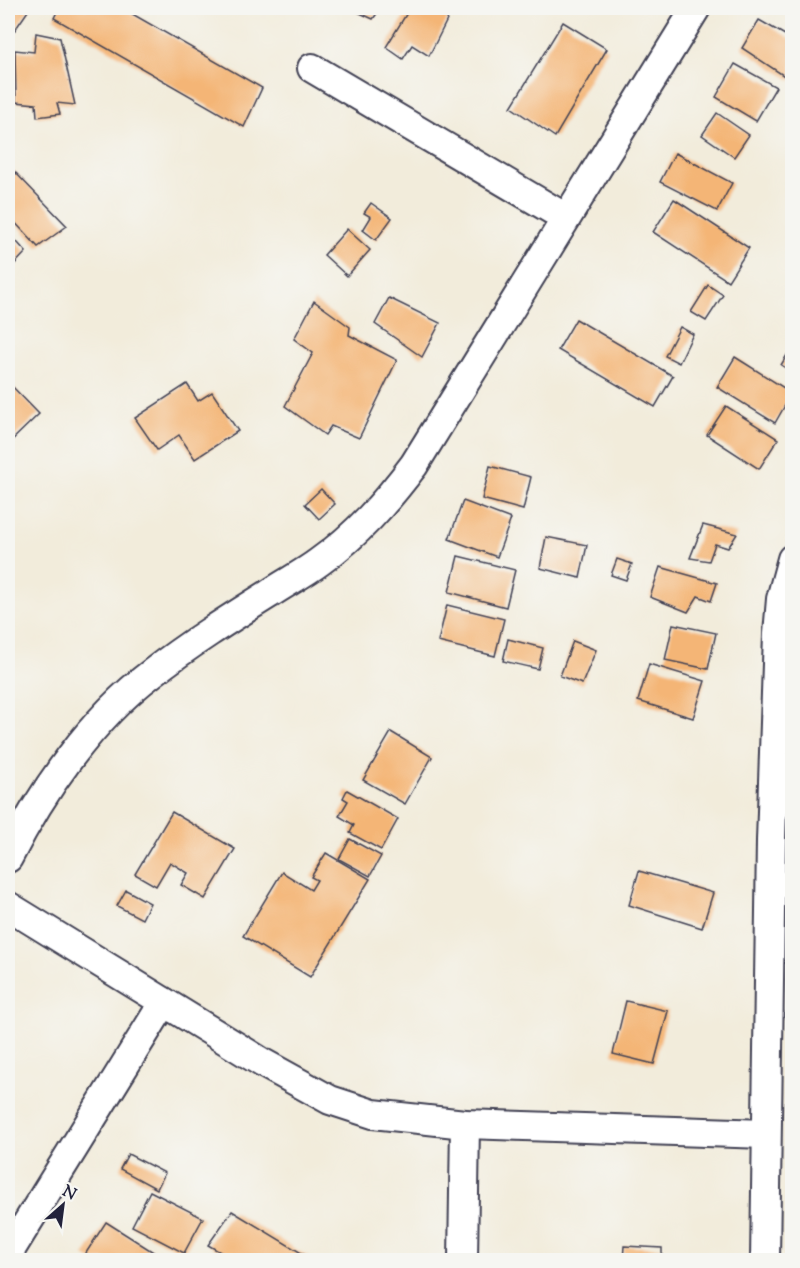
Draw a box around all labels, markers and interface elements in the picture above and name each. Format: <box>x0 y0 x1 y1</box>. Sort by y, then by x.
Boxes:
north arrow <box>33 1175 93 1235</box>
text: N <box>58 1181 80 1207</box>

